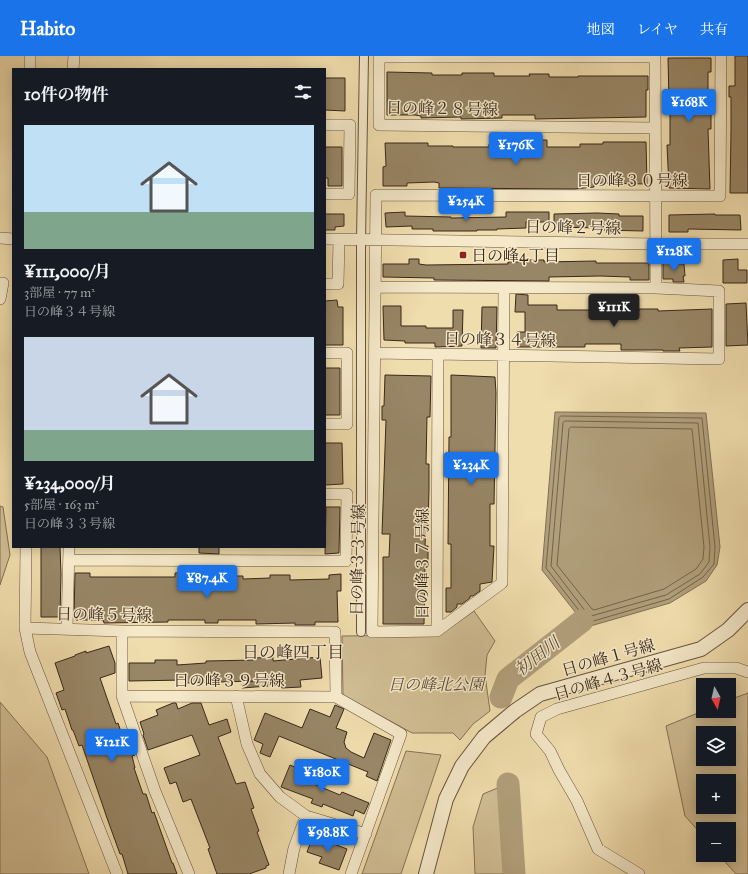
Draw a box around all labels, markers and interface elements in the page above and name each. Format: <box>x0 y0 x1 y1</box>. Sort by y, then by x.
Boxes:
text: Habito <box>20 17 75 40</box>
text: 地図 <box>587 21 615 38</box>
text: レイヤ <box>637 21 678 38</box>
text: 共有 <box>700 21 728 38</box>
icon: filters <box>292 81 314 103</box>
text: 10件の物件 <box>24 84 109 105</box>
pin: ¥168K <box>661 89 717 123</box>
text: ¥168K <box>671 94 707 110</box>
street label: 日の峰２８号線 <box>386 98 498 119</box>
pin: ¥176K <box>488 132 544 166</box>
text: ¥176K <box>498 137 534 153</box>
icon: home <box>133 151 205 223</box>
street label: 日の峰３０号線 <box>576 171 688 190</box>
pin: ¥254K <box>438 188 494 222</box>
text: ¥254K <box>447 193 485 209</box>
street label: 日の峰２号線 <box>525 217 621 238</box>
pin: ¥128K <box>646 238 702 272</box>
text: ¥128K <box>656 243 692 259</box>
place label: 日の峰4丁目 <box>471 246 560 265</box>
marker: 日の峰4丁目 <box>458 250 468 260</box>
text: ¥111,000/月 <box>24 261 111 282</box>
text: 3部屋 · 77 m² <box>24 285 95 301</box>
pin: ¥111K <box>586 294 642 328</box>
text: ¥111K <box>597 299 631 315</box>
text: 日の峰３４号線 <box>24 304 115 320</box>
street label: 日の峰３４号線 <box>444 329 556 350</box>
icon: home <box>133 363 205 435</box>
pin: ¥234K <box>443 452 499 486</box>
text: ¥234K <box>453 457 489 473</box>
text: ¥234,000/月 <box>24 473 116 494</box>
text: 5部屋 · 163 m² <box>24 497 99 513</box>
street label: 日の峰３３号線 <box>347 504 368 616</box>
street label: 日の峰３７号線 <box>413 508 432 620</box>
text: 日の峰３３号線 <box>24 516 115 532</box>
pin: ¥87.4K <box>174 565 240 599</box>
text: ¥87.4K <box>186 570 228 586</box>
street label: 日の峰５号線 <box>56 604 152 625</box>
water label: 初田川 <box>511 631 565 680</box>
street label: 日の峰１号線 <box>559 635 657 680</box>
district label: 日の峰四丁目 <box>242 642 344 663</box>
street label: 日の峰４３号線 <box>552 655 665 704</box>
street label: 日の峰３９号線 <box>173 671 285 690</box>
park label: 日の峰北公園 <box>388 675 487 694</box>
north arrow <box>696 678 736 718</box>
map controls <box>696 678 736 862</box>
button: layers <box>696 726 736 766</box>
pin: ¥121K <box>84 729 140 763</box>
text: ¥121K <box>95 734 129 750</box>
pin: ¥180K <box>294 759 350 793</box>
text: ¥180K <box>303 764 341 780</box>
button: + <box>696 774 736 814</box>
pin: ¥98.8K <box>295 819 361 853</box>
button: − <box>696 822 736 862</box>
text: ¥98.8K <box>307 824 349 840</box>

